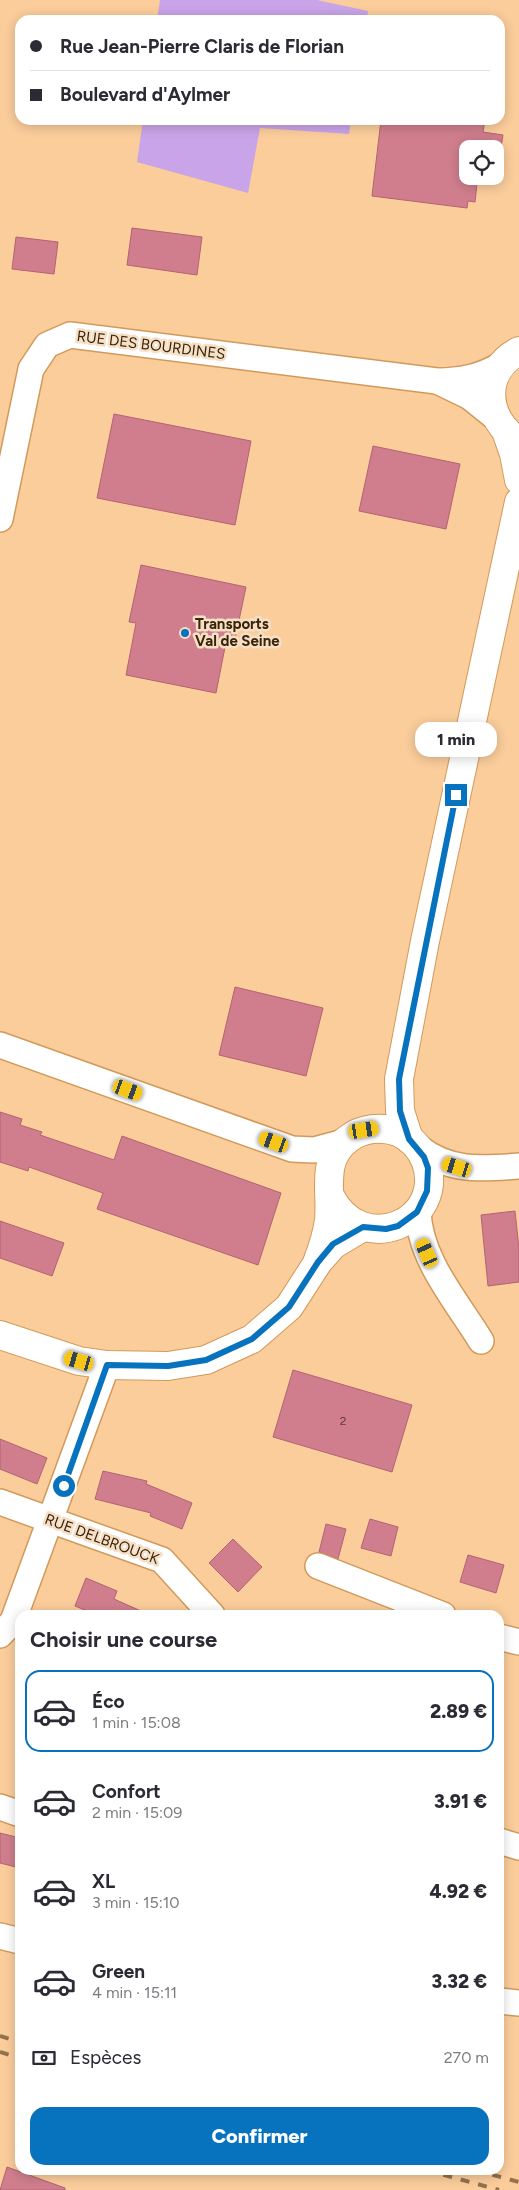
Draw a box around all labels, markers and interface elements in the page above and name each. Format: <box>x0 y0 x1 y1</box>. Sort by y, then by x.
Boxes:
text: Rue Jean-Pierre Claris de Florian <box>60 35 344 58</box>
text: Boulevard d'Aylmer <box>60 83 230 106</box>
map controls <box>459 140 504 185</box>
button: locate <box>459 140 504 185</box>
street label: RUE DES BOURDINES <box>76 327 226 363</box>
place label: Transports Val de Seine <box>195 615 280 650</box>
marker: Transports Val de Seine <box>179 627 191 639</box>
callout: 1 min <box>415 722 497 758</box>
text: 1 min <box>437 730 475 749</box>
route end <box>445 784 467 806</box>
car <box>111 1078 144 1102</box>
car <box>348 1120 379 1140</box>
car <box>257 1130 290 1154</box>
car <box>440 1155 473 1179</box>
car <box>414 1236 439 1270</box>
car <box>62 1350 95 1372</box>
house number: 2 <box>340 1414 346 1428</box>
route start <box>53 1475 75 1497</box>
street label: RUE DELBROUCK <box>42 1510 162 1568</box>
text: Choisir une course <box>30 1626 217 1653</box>
icon: car <box>32 1689 77 1734</box>
text: Éco <box>92 1690 125 1713</box>
text: 2.89 € <box>430 1700 487 1723</box>
text: 1 min · 15:08 <box>92 1713 181 1732</box>
icon: car <box>32 1779 77 1824</box>
text: Confort <box>92 1780 161 1803</box>
text: 3.91 € <box>434 1790 487 1813</box>
text: 2 min · 15:09 <box>92 1803 182 1822</box>
icon: car <box>32 1869 77 1914</box>
text: XL <box>92 1870 115 1893</box>
text: 4.92 € <box>430 1880 487 1903</box>
text: 3 min · 15:10 <box>92 1893 180 1912</box>
icon: car <box>32 1959 77 2004</box>
text: Green <box>92 1960 145 1983</box>
text: 3.32 € <box>432 1970 487 1993</box>
text: 4 min · 15:11 <box>92 1983 177 2002</box>
icon: cash <box>30 2044 58 2072</box>
text: Espèces <box>70 2046 141 2069</box>
text: 270 m <box>444 2048 489 2067</box>
button: Confirmer <box>30 2107 489 2165</box>

